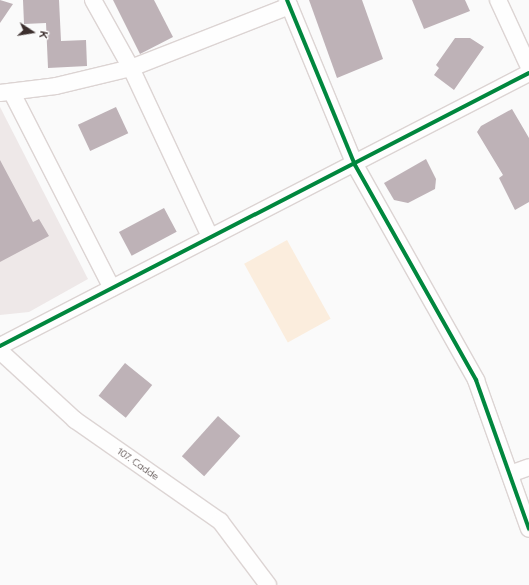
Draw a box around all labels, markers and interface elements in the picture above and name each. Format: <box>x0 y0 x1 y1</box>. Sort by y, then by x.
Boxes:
north arrow <box>12 12 52 52</box>
text: K <box>36 30 51 39</box>
street label: 107. Cadde <box>115 445 161 483</box>

